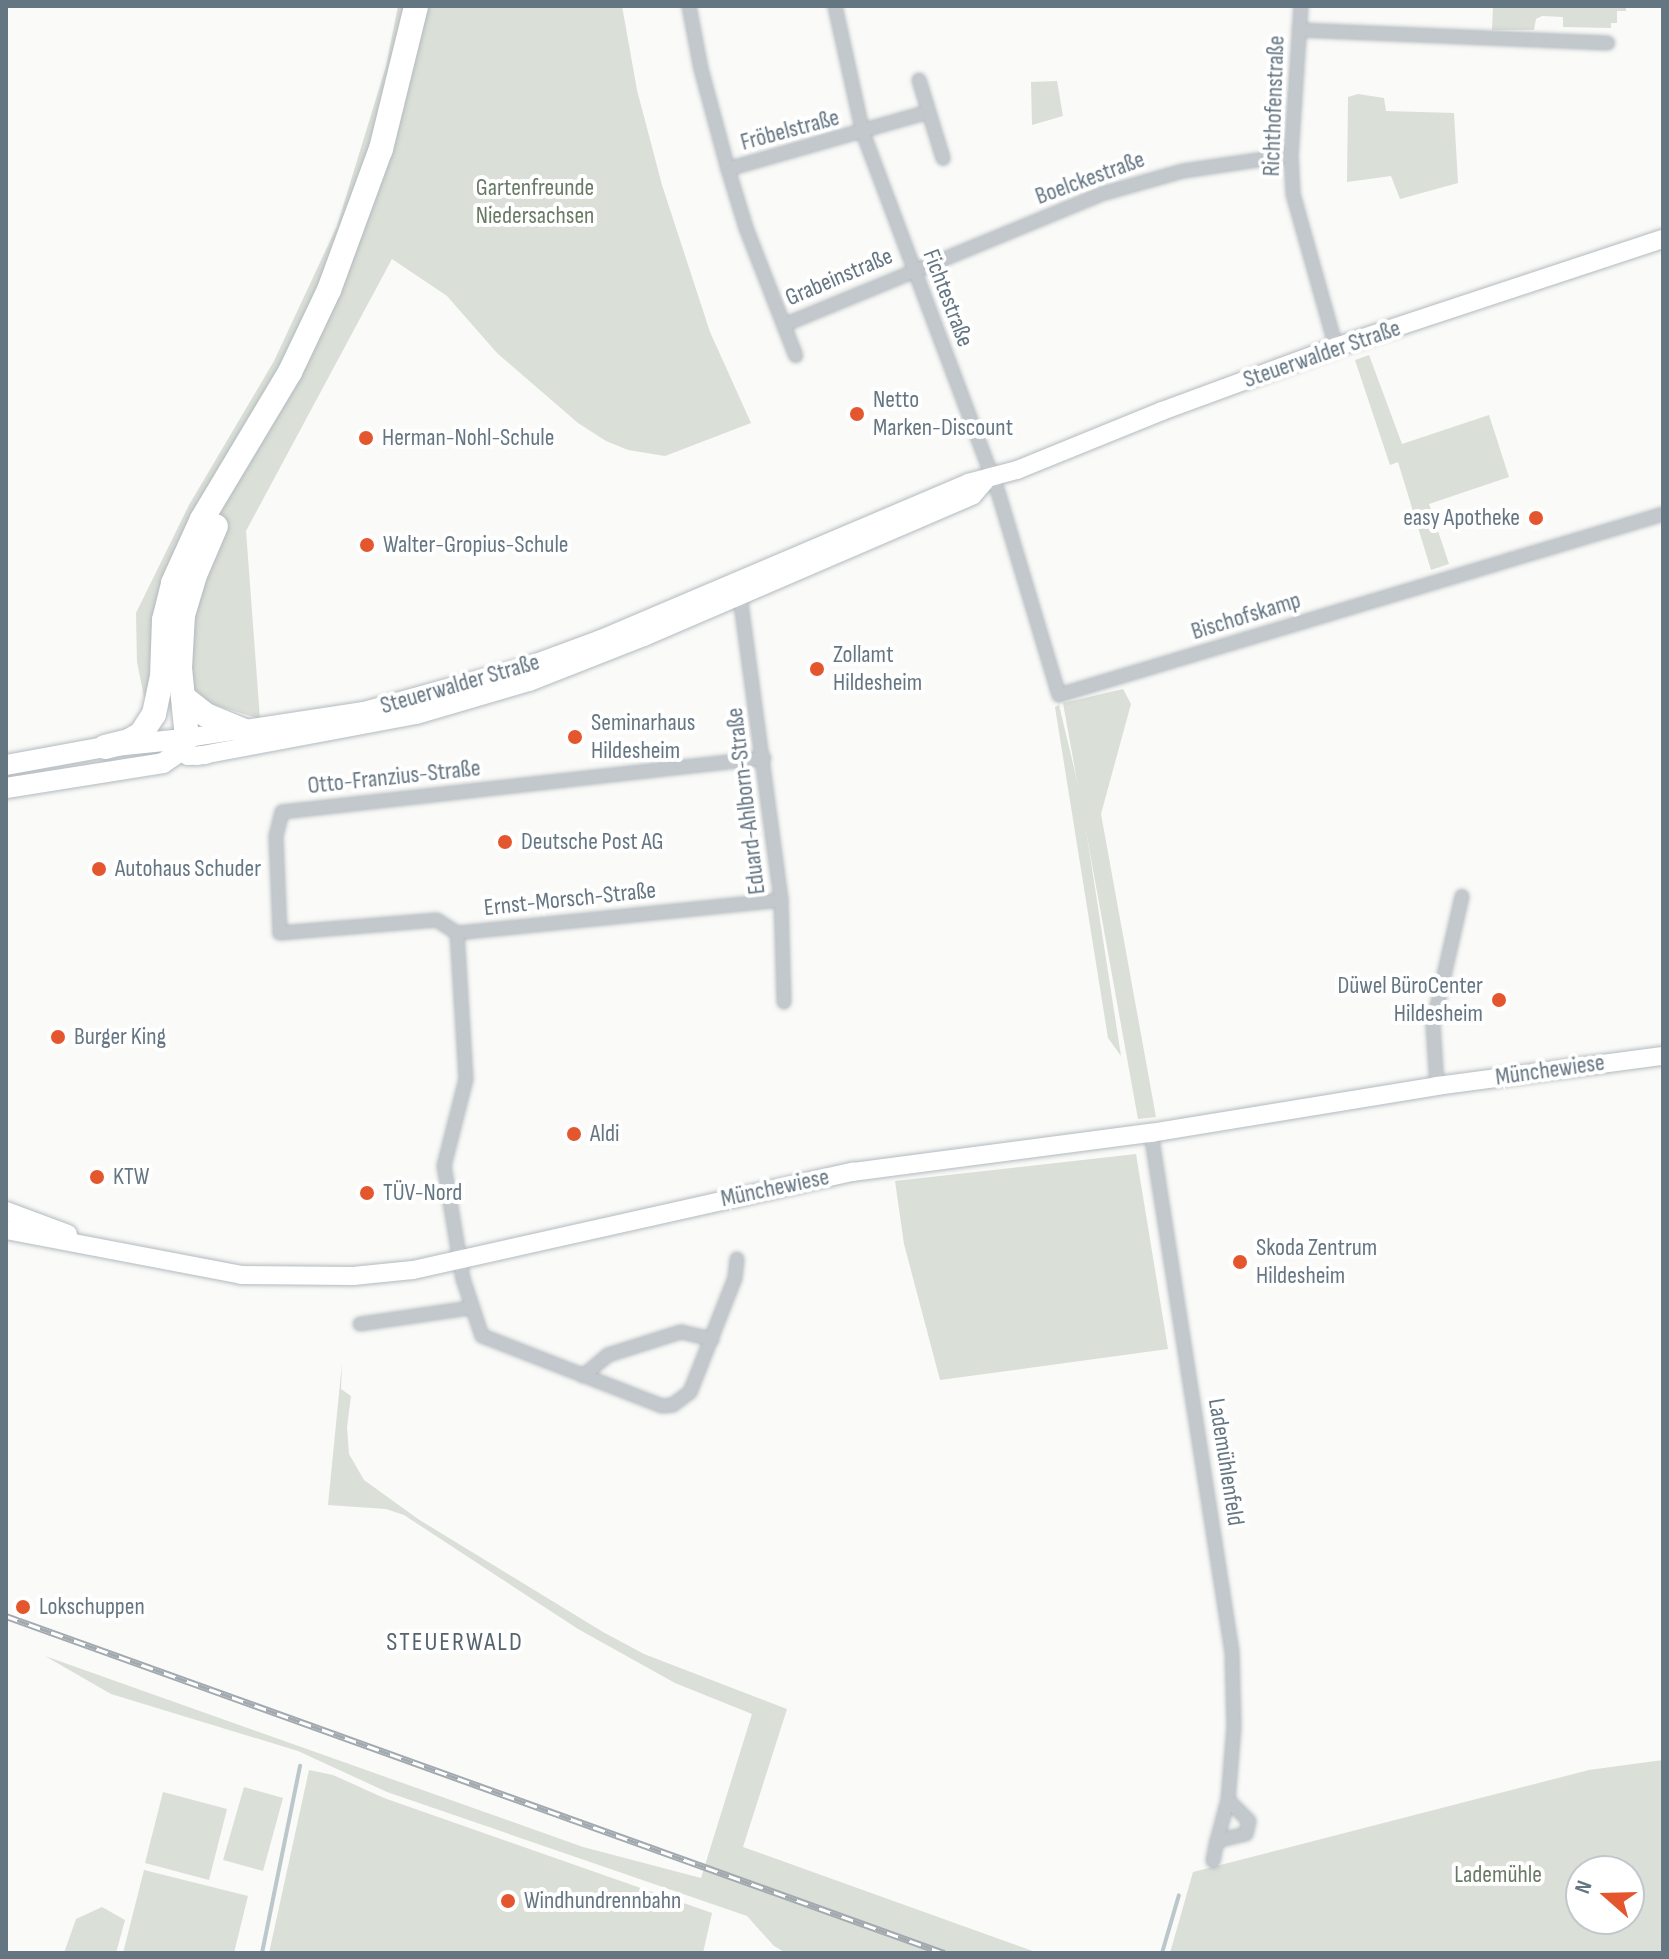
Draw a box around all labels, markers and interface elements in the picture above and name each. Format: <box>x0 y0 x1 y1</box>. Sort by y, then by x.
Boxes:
street label: Richthofenstraße <box>1257 35 1291 177</box>
street label: Fröbelstraße <box>737 103 843 157</box>
street label: Boelckestraße <box>1031 145 1149 211</box>
park label: Gartenfreunde Niedersachsen <box>476 174 594 230</box>
street label: Grabeinstraße <box>781 242 897 312</box>
street label: Fichtestraße <box>916 245 980 351</box>
street label: Steuerwalder Straße <box>1240 314 1404 394</box>
place label: Netto Marken-Discount <box>873 386 1013 442</box>
marker: Netto Marken-Discount <box>848 405 866 423</box>
place label: Herman-Nohl-Schule <box>382 424 554 452</box>
marker: Herman-Nohl-Schule <box>357 429 375 447</box>
place label: easy Apotheke <box>1403 504 1520 532</box>
marker: easy Apotheke <box>1527 509 1545 527</box>
place label: Walter-Gropius-Schule <box>383 531 568 559</box>
marker: Walter-Gropius-Schule <box>358 536 376 554</box>
street label: Bischofskamp <box>1188 586 1304 646</box>
place label: Zollamt Hildesheim <box>833 641 922 697</box>
street label: Steuerwalder Straße <box>377 648 543 720</box>
marker: Zollamt Hildesheim <box>808 660 826 678</box>
street label: Eduard-Ahlborn-Straße <box>720 706 772 896</box>
place label: Seminarhaus Hildesheim <box>591 709 695 765</box>
marker: Seminarhaus Hildesheim <box>566 728 584 746</box>
street label: Otto-Franzius-Straße <box>306 754 482 800</box>
place label: Deutsche Post AG <box>521 828 664 856</box>
marker: Deutsche Post AG <box>496 833 514 851</box>
place label: Autohaus Schuder <box>115 855 261 883</box>
marker: Autohaus Schuder <box>90 860 108 878</box>
street label: Ernst-Morsch-Straße <box>483 876 657 922</box>
place label: Düwel BüroCenter Hildesheim <box>1338 972 1483 1028</box>
marker: Düwel BüroCenter Hildesheim <box>1490 991 1508 1009</box>
place label: Burger King <box>74 1023 166 1051</box>
marker: Burger King <box>49 1028 67 1046</box>
street label: Münchewiese <box>1494 1048 1606 1092</box>
place label: Aldi <box>590 1120 620 1148</box>
marker: Aldi <box>565 1125 583 1143</box>
street label: Münchewiese <box>718 1162 832 1214</box>
place label: KTW <box>113 1163 149 1191</box>
marker: KTW <box>88 1168 106 1186</box>
place label: TÜV-Nord <box>383 1179 462 1207</box>
marker: TÜV-Nord <box>358 1184 376 1202</box>
place label: Skoda Zentrum Hildesheim <box>1256 1234 1377 1290</box>
marker: Skoda Zentrum Hildesheim <box>1231 1253 1249 1271</box>
street label: Lademühlenfeld <box>1202 1396 1250 1528</box>
place label: Lokschuppen <box>39 1593 145 1621</box>
marker: Lokschuppen <box>14 1598 32 1616</box>
district label: STEUERWALD <box>386 1627 524 1659</box>
north arrow <box>1565 1855 1645 1935</box>
park label: Lademühle <box>1454 1861 1542 1889</box>
text: N <box>1569 1877 1599 1897</box>
place label: Windhundrennbahn <box>524 1887 681 1915</box>
marker: Windhundrennbahn <box>499 1892 517 1910</box>

